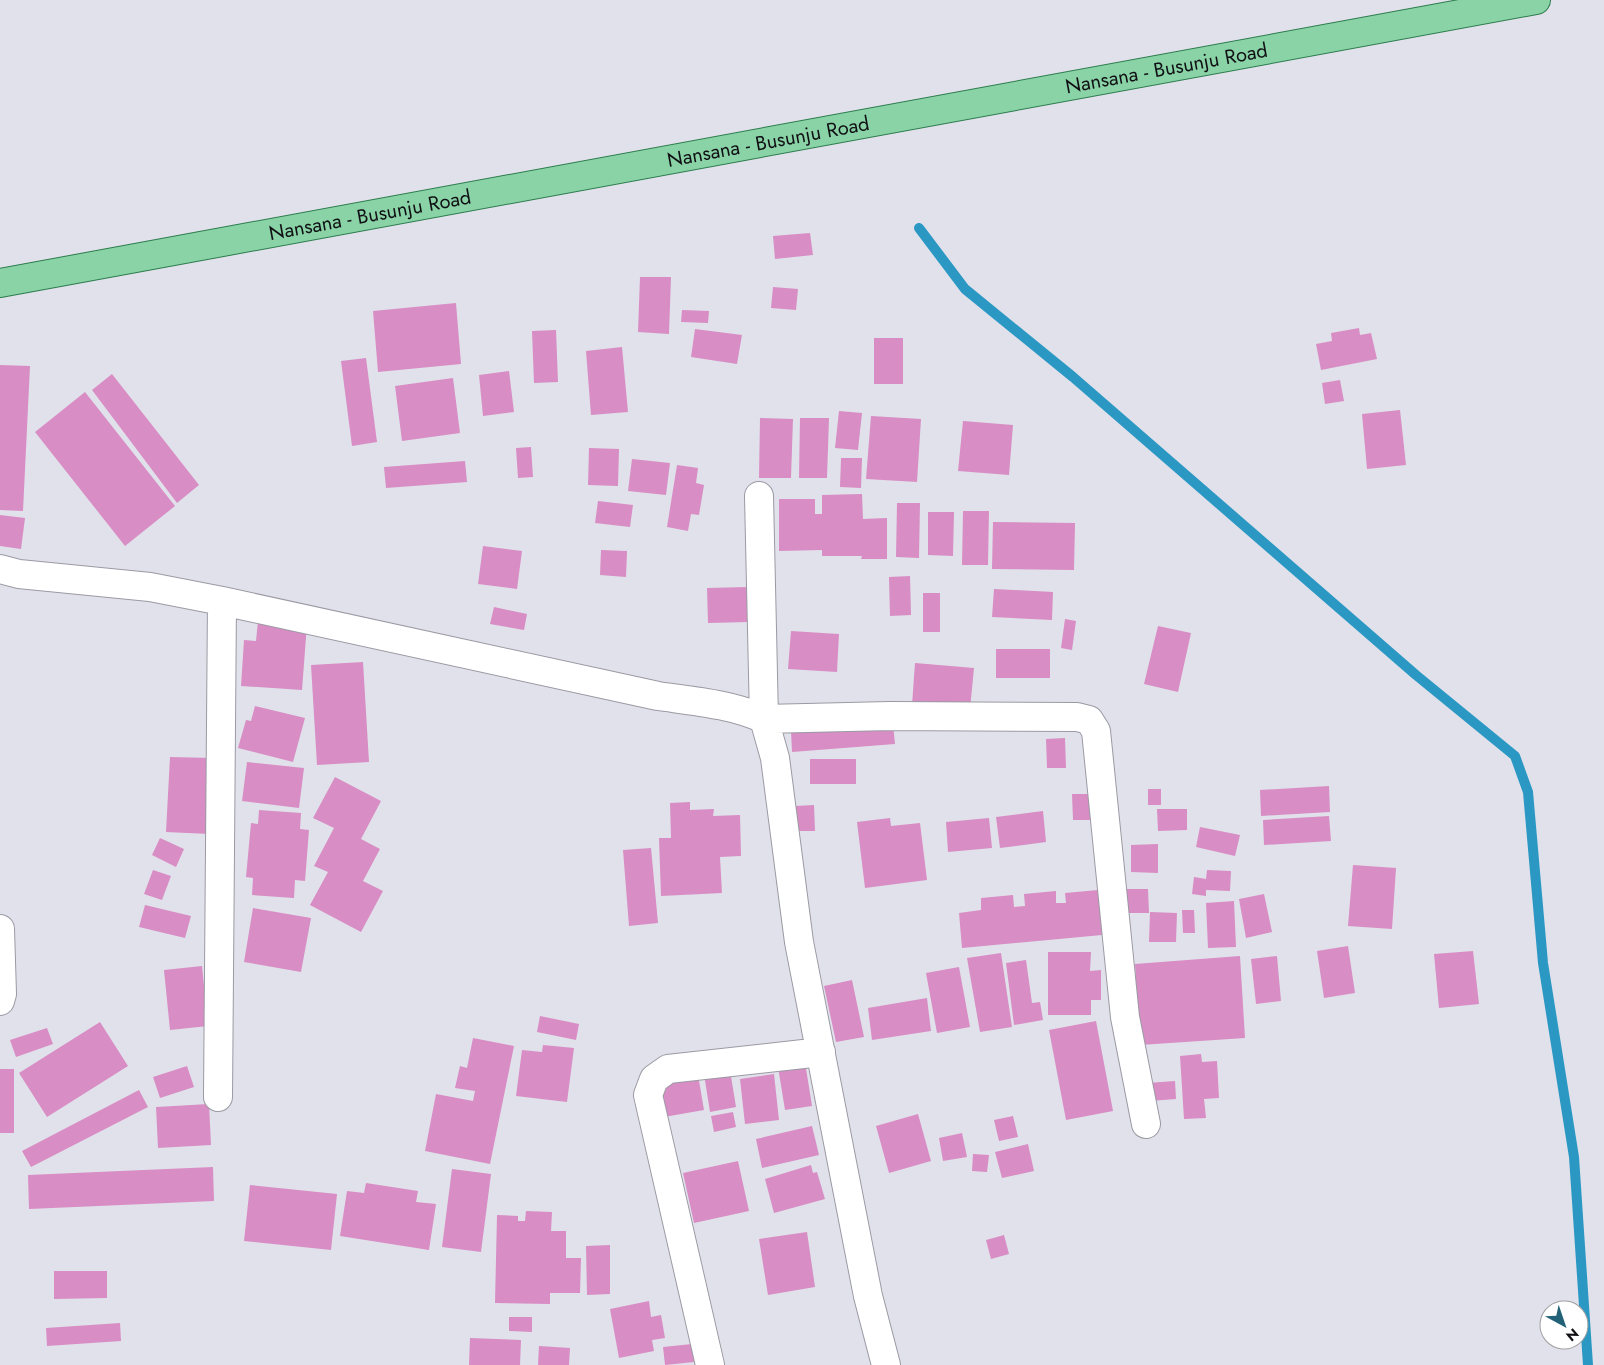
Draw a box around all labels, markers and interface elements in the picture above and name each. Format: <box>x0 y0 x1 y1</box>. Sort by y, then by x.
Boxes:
street label: Nansana - Busunju Road <box>1063 35 1270 101</box>
street label: Nansana - Busunju Road <box>665 109 872 174</box>
street label: Nansana - Busunju Road <box>266 182 473 248</box>
north arrow <box>1539 1300 1589 1350</box>
text: N <box>1562 1324 1583 1346</box>

